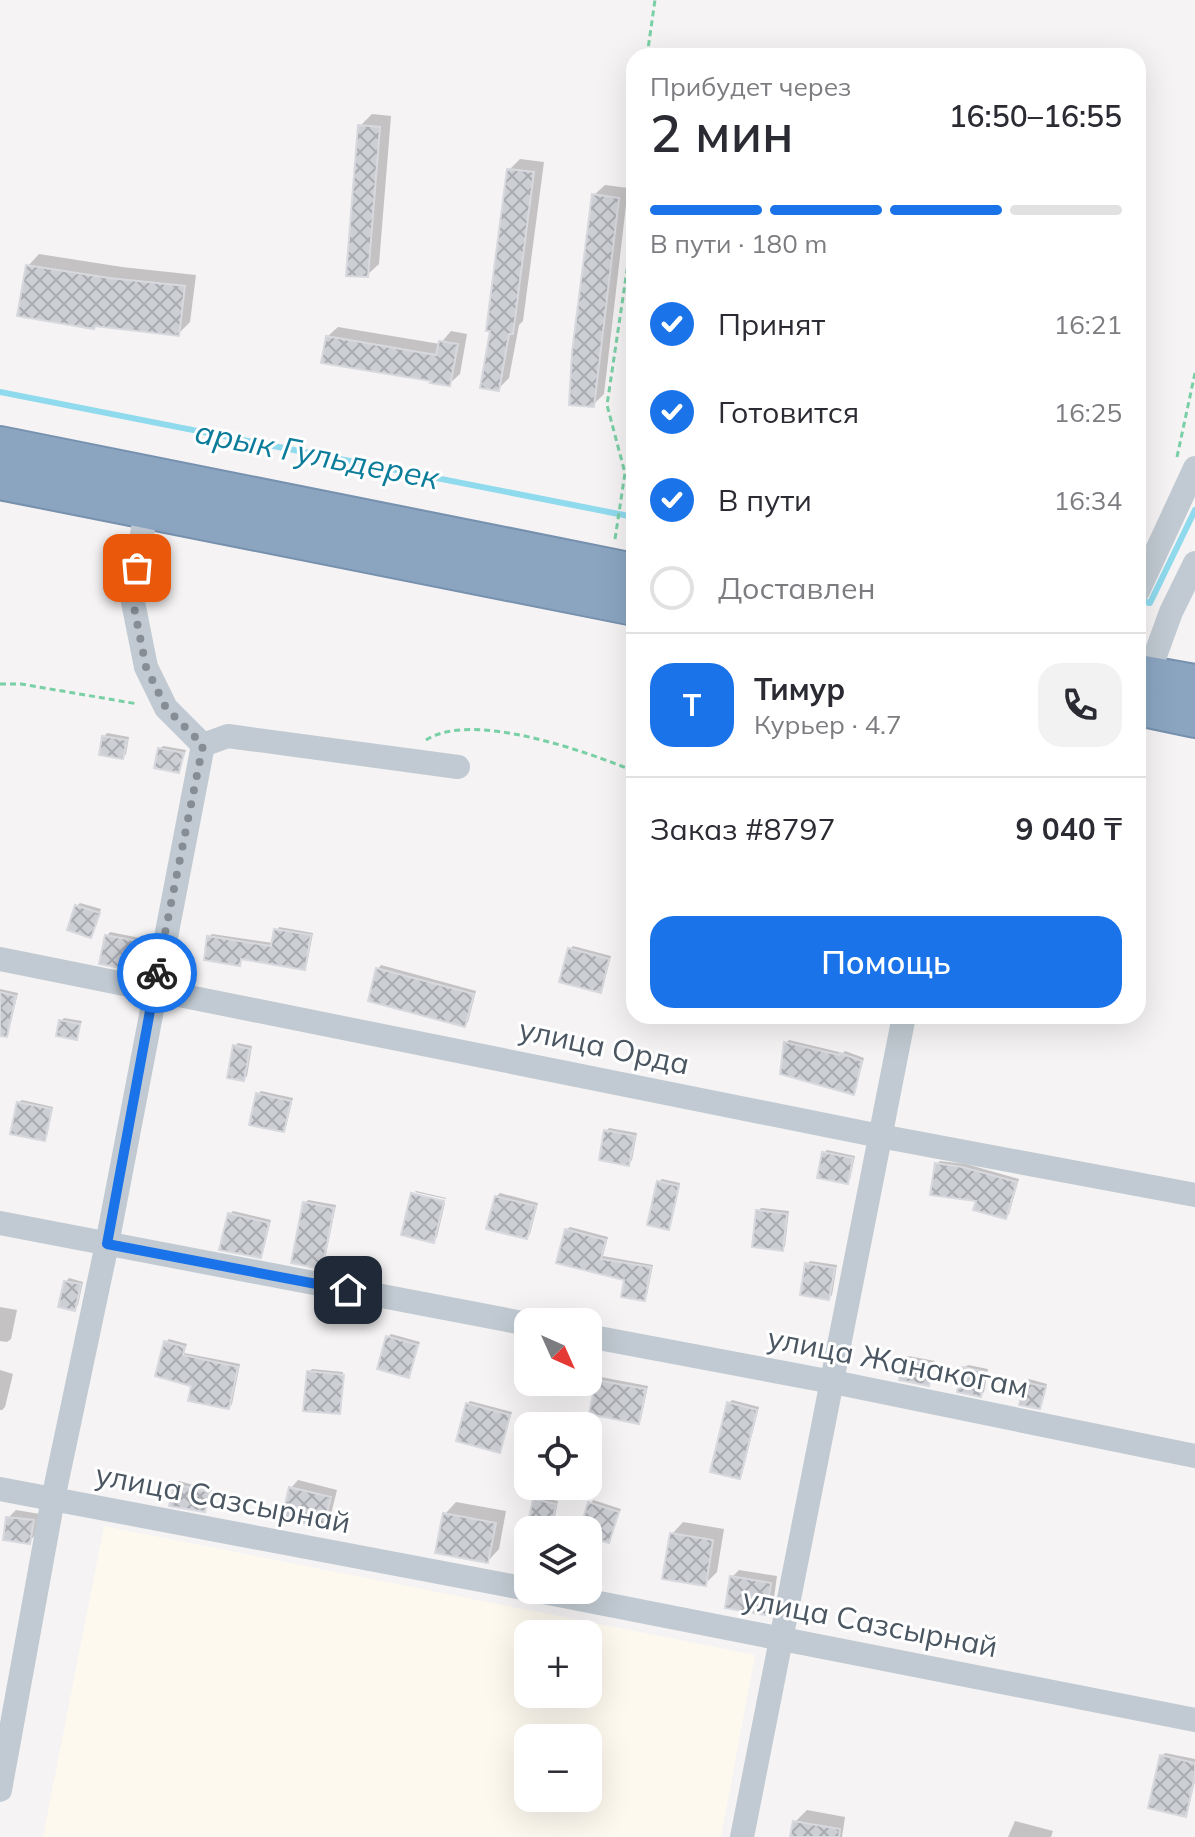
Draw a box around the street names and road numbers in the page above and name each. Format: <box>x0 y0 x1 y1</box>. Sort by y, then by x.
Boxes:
street label: улица Орда <box>516 1009 693 1083</box>
street label: улица Жанакогам <box>764 1318 1032 1406</box>
street label: улица Сазсырнай <box>93 1455 354 1541</box>
street label: улица Сазсырнай <box>740 1579 1001 1665</box>

